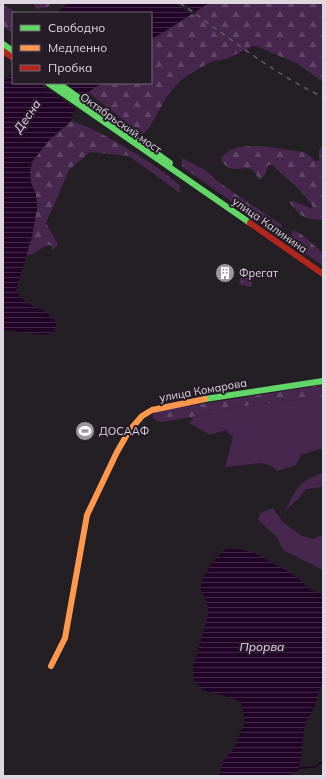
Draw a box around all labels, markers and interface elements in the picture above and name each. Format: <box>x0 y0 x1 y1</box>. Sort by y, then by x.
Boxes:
legend <box>12 12 152 84</box>
text: Свободно <box>48 20 105 35</box>
text: Медленно <box>48 40 107 55</box>
text: Пробка <box>48 60 92 75</box>
street label: Октябрьский мост <box>77 90 165 156</box>
water label: Десна <box>10 97 44 136</box>
street label: улица Калинина <box>230 194 310 256</box>
building icon: Фрегат <box>214 262 236 284</box>
place label: Фрегат <box>239 266 278 280</box>
street label: улица Комарова <box>158 375 248 405</box>
sports icon: ДОСААФ <box>74 420 96 442</box>
place label: ДОСААФ <box>99 424 149 438</box>
water label: Прорва <box>240 639 284 654</box>

